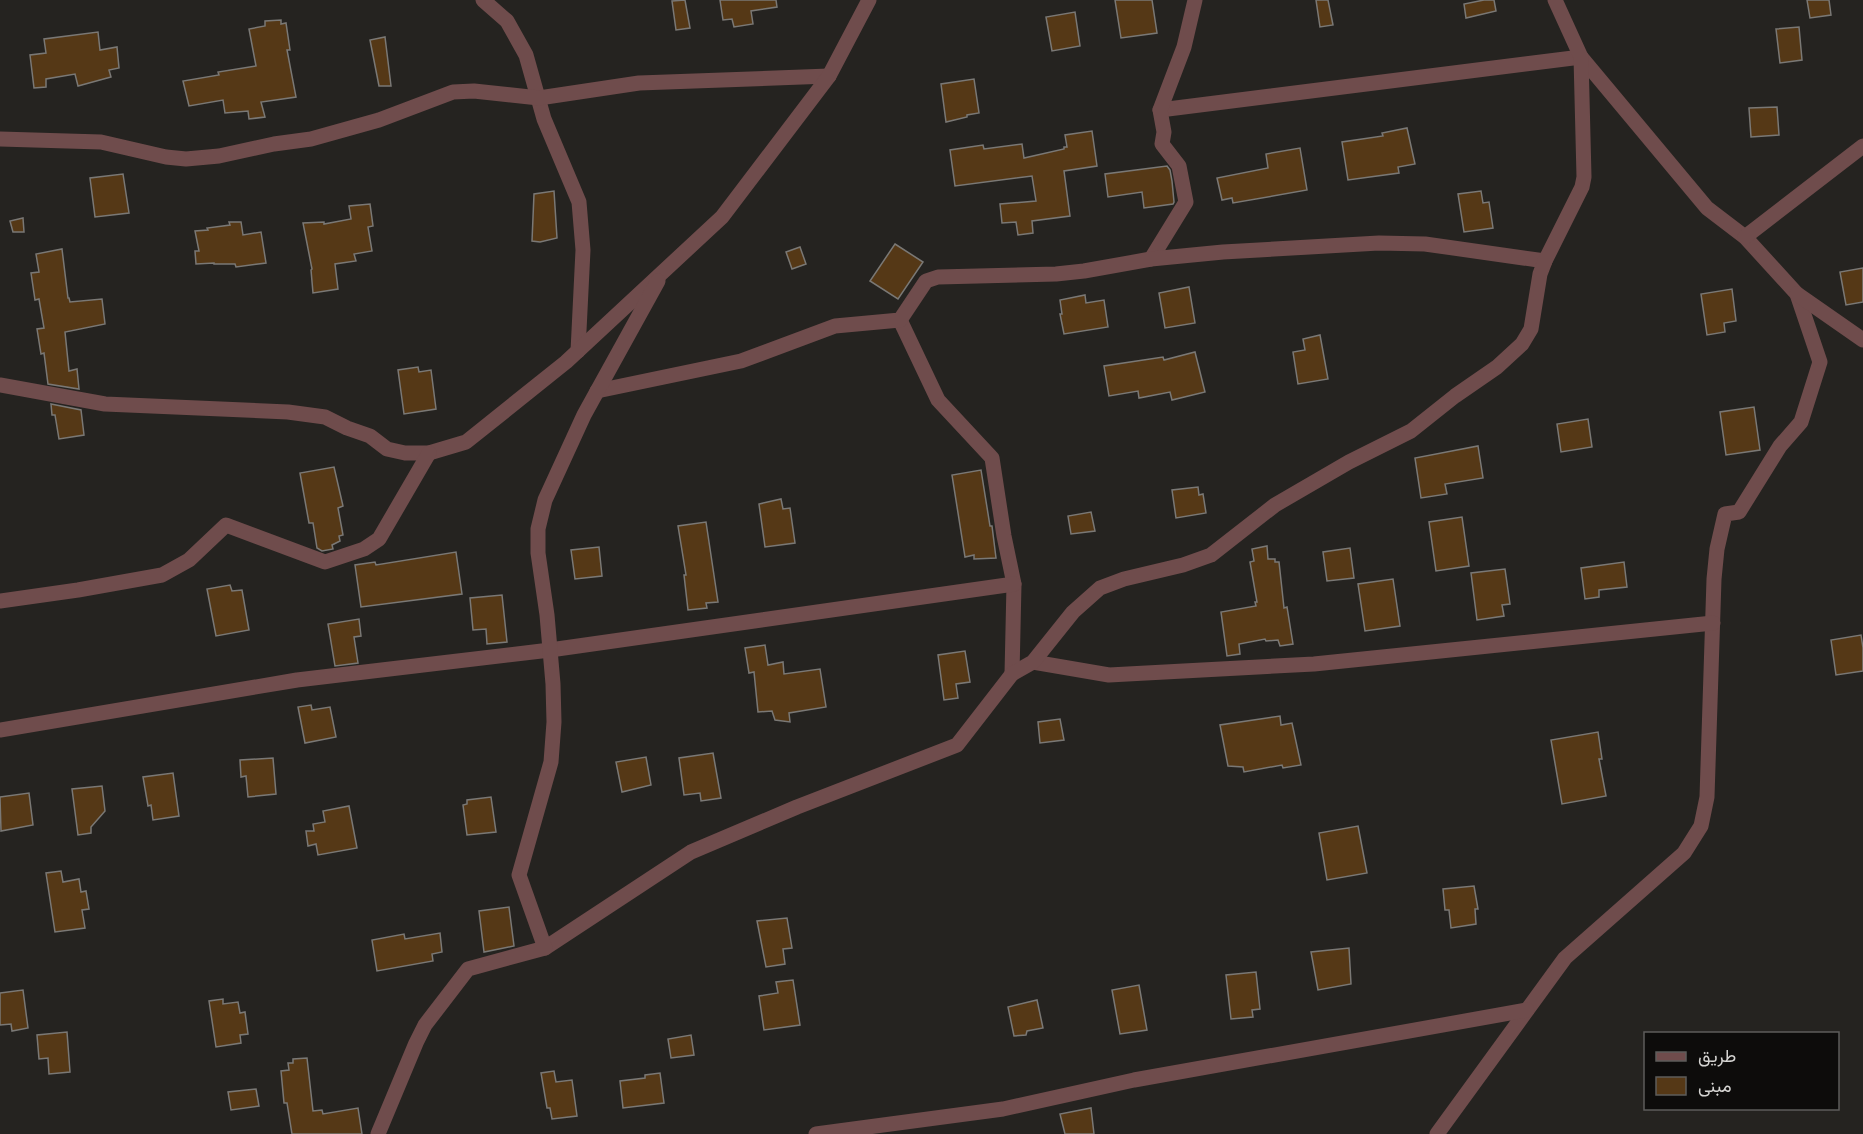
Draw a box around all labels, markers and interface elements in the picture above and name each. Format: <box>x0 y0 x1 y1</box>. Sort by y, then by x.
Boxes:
legend <box>1644 1032 1839 1110</box>
text: طريق <box>1698 1046 1736 1067</box>
text: مبنى <box>1698 1076 1732 1097</box>

